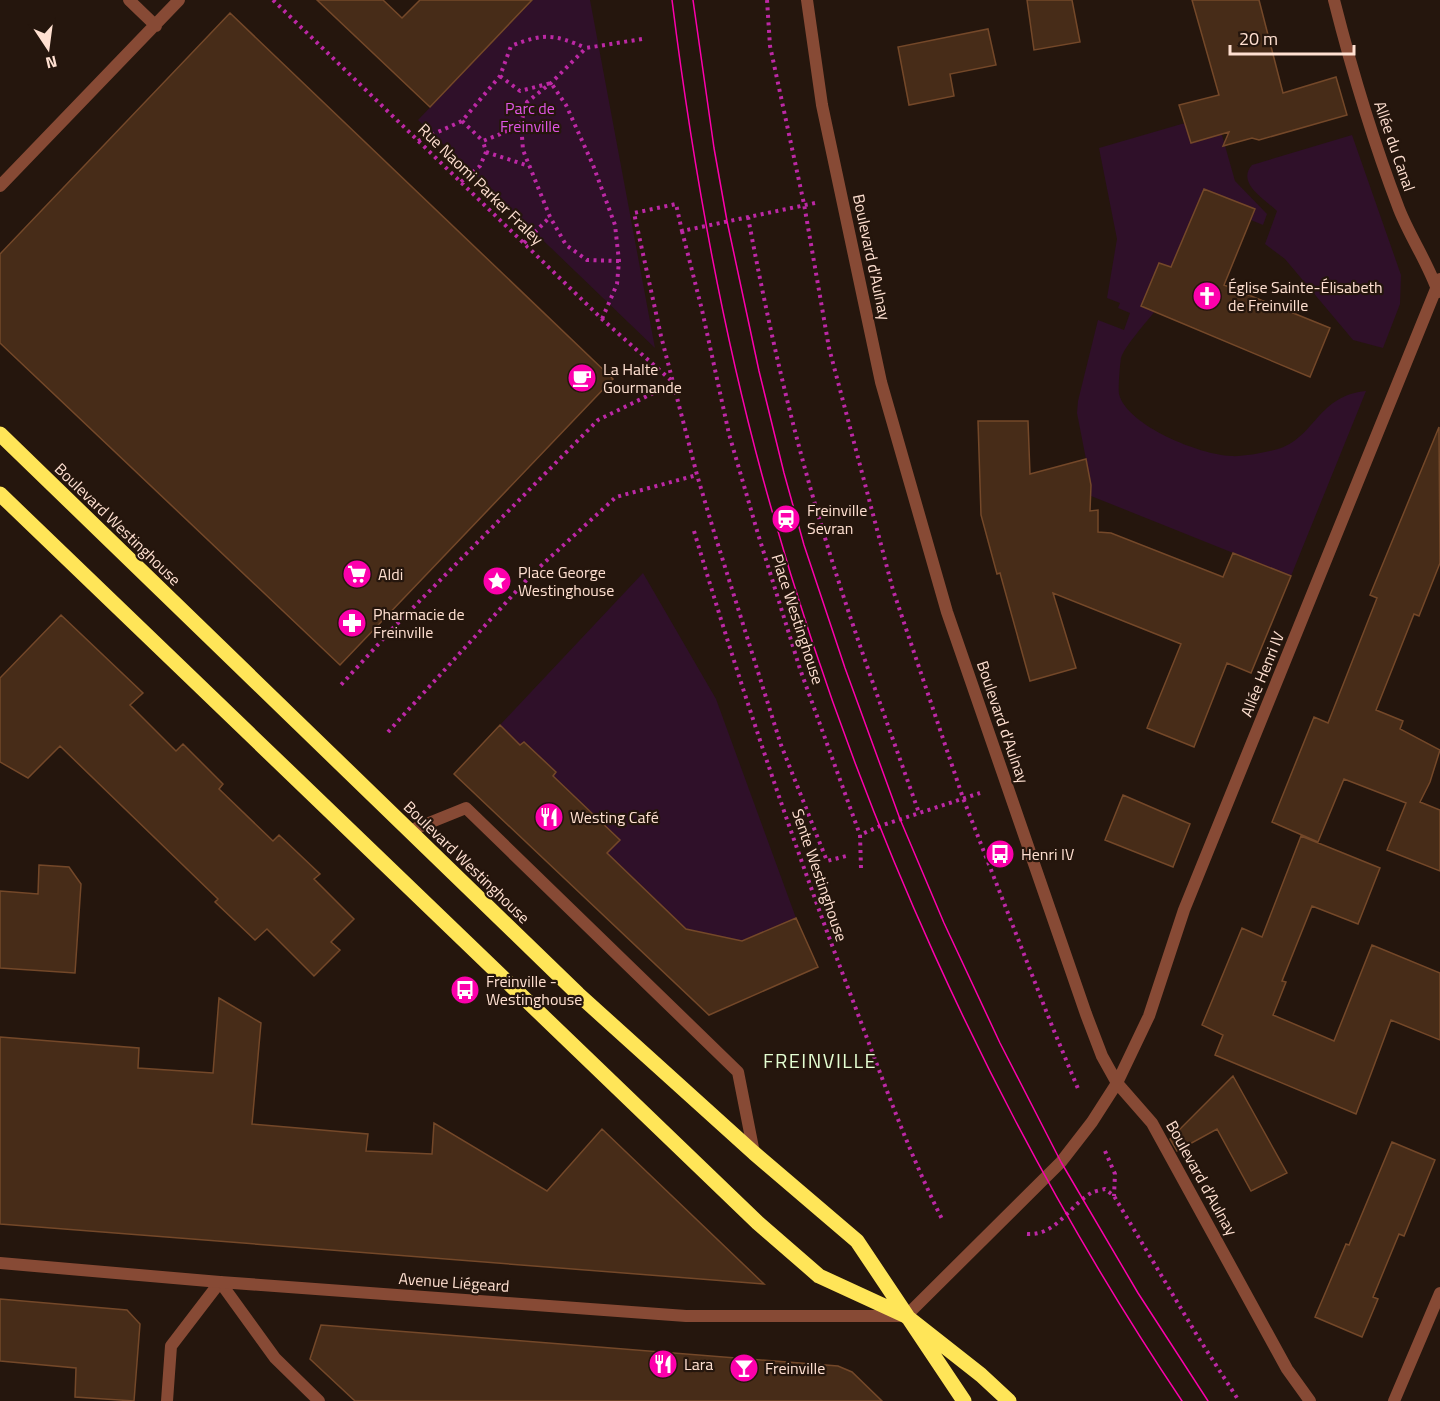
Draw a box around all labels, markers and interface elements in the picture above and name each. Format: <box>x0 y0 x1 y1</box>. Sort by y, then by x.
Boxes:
north arrow <box>18 18 78 78</box>
scale bar <box>1230 18 1354 56</box>
text: 20 m <box>1239 25 1278 52</box>
text: N <box>43 50 59 76</box>
park label: Parc de Freinville <box>500 96 560 138</box>
street label: Allée du Canal <box>1368 98 1422 194</box>
street label: Rue Naomi Parker Fraley <box>413 118 549 251</box>
street label: Boulevard d'Aulnay <box>847 192 897 323</box>
place label: Église Sainte-Élisabeth de Freinville <box>1228 275 1383 317</box>
church icon: Église Sainte-Élisabeth de Freinville <box>1191 280 1223 312</box>
place label: La Halte Gourmande <box>603 357 682 399</box>
cafe icon: La Halte Gourmande <box>566 362 598 394</box>
street label: Boulevard Westinghouse <box>49 457 187 591</box>
place label: Freinville Sevran <box>807 498 867 540</box>
station icon: Freinville Sevran <box>770 503 802 535</box>
street label: Place Westinghouse <box>766 551 830 687</box>
supermarket icon: Aldi <box>341 558 373 590</box>
place label: Place George Westinghouse <box>518 560 614 602</box>
place label: Aldi <box>378 562 403 586</box>
place icon: Place George Westinghouse <box>481 565 513 597</box>
place label: Pharmacie de Freinville <box>373 602 465 644</box>
pharmacy icon: Pharmacie de Freinville <box>336 607 368 639</box>
street label: Allée Henri IV <box>1234 628 1290 720</box>
street label: Boulevard d'Aulnay <box>971 657 1035 787</box>
street label: Boulevard Westinghouse <box>398 795 536 929</box>
restaurant icon: Westing Café <box>533 801 565 833</box>
place label: Westing Café <box>570 805 659 829</box>
street label: Sente Westinghouse <box>786 805 854 945</box>
bus stop icon: Henri IV <box>984 838 1016 870</box>
place label: Henri IV <box>1021 842 1074 866</box>
place label: Freinville - Westinghouse <box>486 969 582 1011</box>
bus stop icon: Freinville - Westinghouse <box>449 974 481 1006</box>
district label: FREINVILLE <box>763 1045 877 1076</box>
street label: Boulevard d'Aulnay <box>1160 1116 1244 1240</box>
street label: Avenue Liégeard <box>398 1266 510 1298</box>
restaurant icon: Lara <box>647 1348 679 1380</box>
place label: Lara <box>684 1352 713 1376</box>
bar icon: Freinville <box>728 1352 760 1384</box>
place label: Freinville <box>765 1356 825 1380</box>

